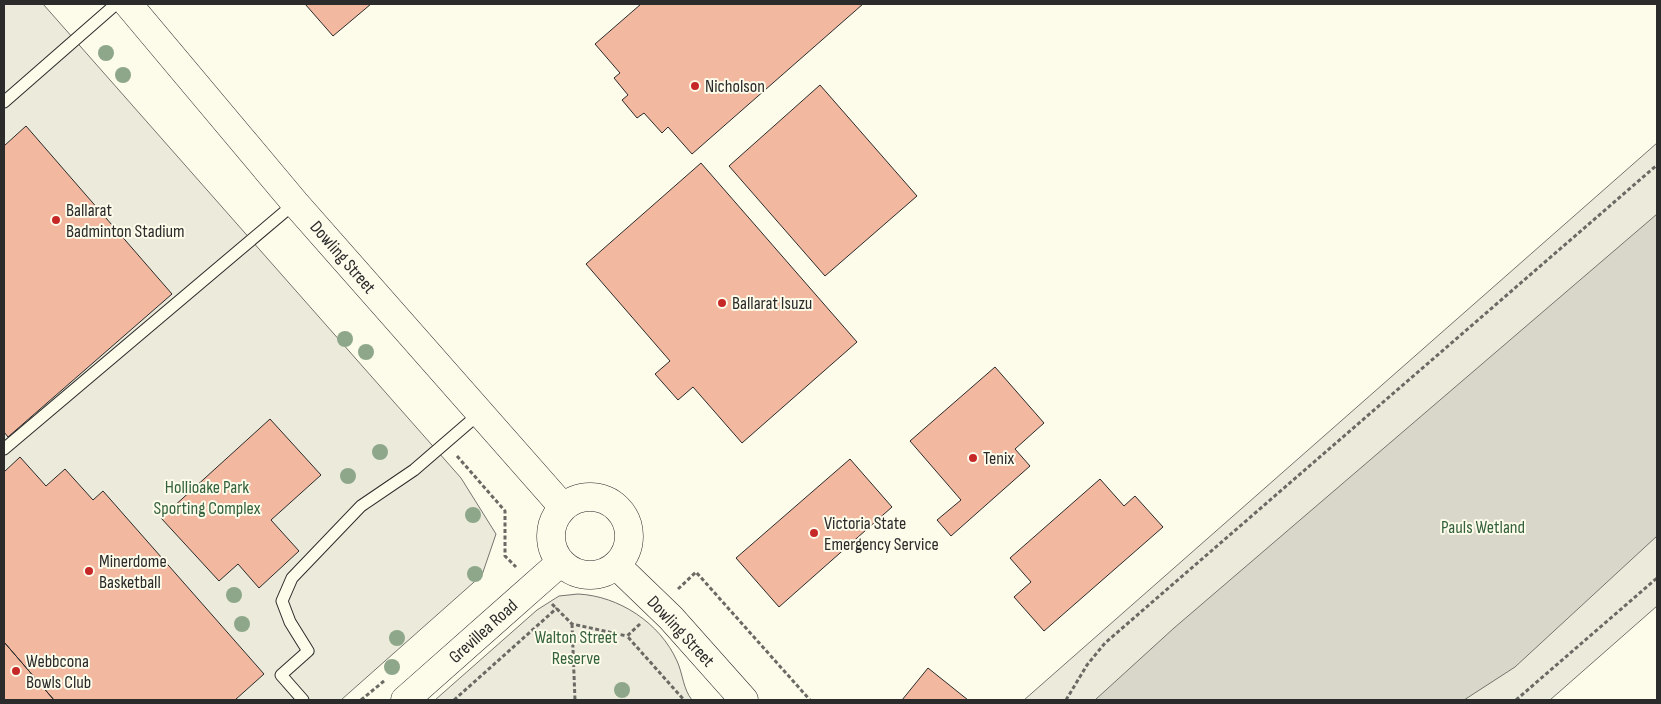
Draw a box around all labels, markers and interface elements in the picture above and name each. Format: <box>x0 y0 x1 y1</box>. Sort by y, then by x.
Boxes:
place label: Nicholson <box>705 76 765 97</box>
marker: Nicholson <box>689 80 701 92</box>
place label: Ballarat Badminton Stadium <box>66 200 185 242</box>
marker: Ballarat Badminton Stadium <box>50 214 62 226</box>
street label: Dowling Street <box>305 217 380 298</box>
place label: Ballarat Isuzu <box>732 293 812 314</box>
marker: Ballarat Isuzu <box>716 297 728 309</box>
place label: Tenix <box>983 448 1014 469</box>
marker: Tenix <box>967 452 979 464</box>
park label: Hollioake Park Sporting Complex <box>154 477 261 519</box>
place label: Victoria State Emergency Service <box>824 513 939 555</box>
park label: Pauls Wetland <box>1441 517 1525 538</box>
marker: Victoria State Emergency Service <box>808 527 820 539</box>
place label: Minerdome Basketball <box>99 551 167 593</box>
marker: Minerdome Basketball <box>83 565 95 577</box>
street label: Dowling Street <box>643 592 719 671</box>
street label: Grevillea Road <box>445 595 522 668</box>
park label: Walton Street Reserve <box>535 627 618 669</box>
place label: Webbcona Bowls Club <box>26 651 91 693</box>
marker: Webbcona Bowls Club <box>10 665 22 677</box>

